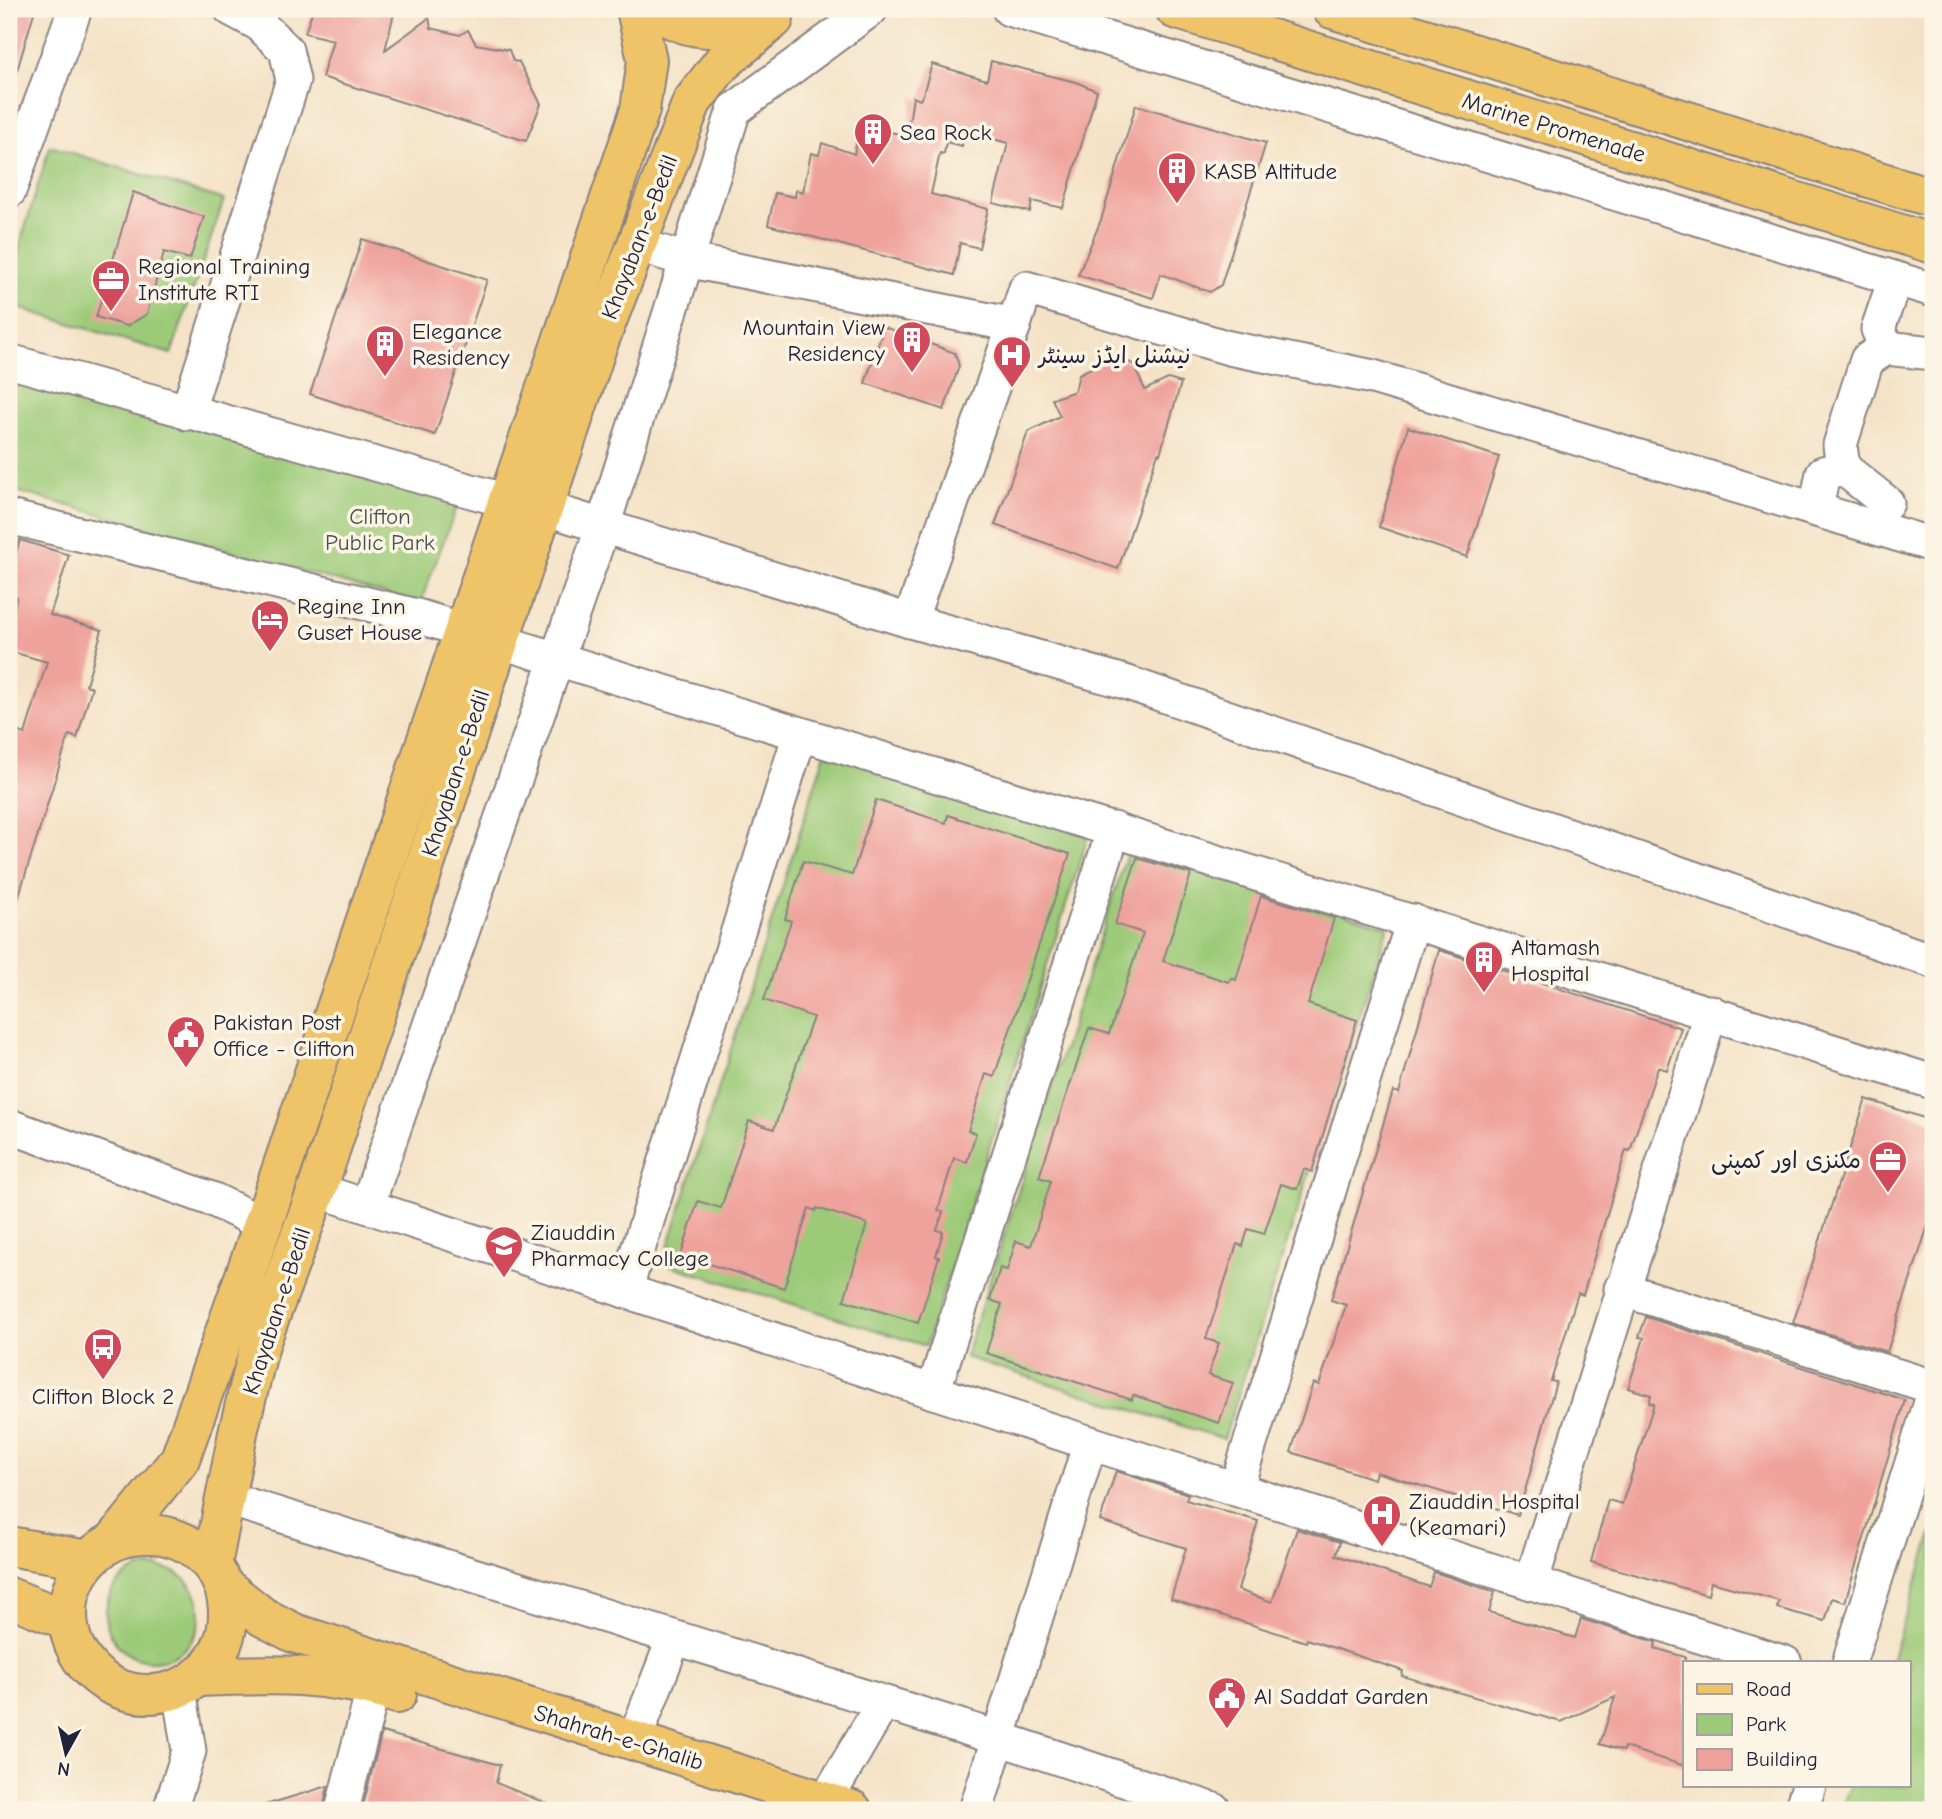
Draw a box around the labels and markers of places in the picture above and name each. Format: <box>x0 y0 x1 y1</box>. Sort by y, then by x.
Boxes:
building icon: Sea Rock <box>852 111 894 166</box>
place label: Sea Rock <box>900 119 992 146</box>
building icon: KASB Altitude <box>1156 150 1198 205</box>
place label: KASB Altitude <box>1204 158 1337 185</box>
place label: Regional Training Institute RTI <box>138 253 310 306</box>
office icon: Regional Training Institute RTI <box>90 258 132 313</box>
place label: Mountain View Residency <box>743 314 886 367</box>
place label: Elegance Residency <box>412 318 510 371</box>
building icon: Mountain View Residency <box>891 319 933 374</box>
building icon: Elegance Residency <box>364 323 406 378</box>
hospital icon: نیشنل ایڈز سینٹر <box>991 334 1033 389</box>
place label: نیشنل ایڈز سینٹر <box>1037 342 1190 369</box>
place label: Regine Inn Guset House <box>297 593 422 646</box>
hotel icon: Regine Inn Guset House <box>249 598 291 653</box>
place label: Altamash Hospital <box>1511 934 1600 987</box>
building icon: Altamash Hospital <box>1463 939 1505 994</box>
place label: Pakistan Post Office - Clifton <box>213 1009 355 1062</box>
public building icon: Pakistan Post Office - Clifton <box>165 1014 207 1069</box>
office icon: مکنزی اور کمپنی <box>1867 1139 1909 1194</box>
place label: مکنزی اور کمپنی <box>1711 1147 1861 1175</box>
place label: Ziauddin Pharmacy College <box>531 1219 709 1272</box>
school or university icon: Ziauddin Pharmacy College <box>483 1224 525 1279</box>
bus stop icon: Clifton Block 2 <box>82 1326 124 1381</box>
place label: Clifton Block 2 <box>32 1383 174 1410</box>
place label: Ziauddin Hospital (Keamari) <box>1409 1488 1580 1541</box>
hospital icon: Ziauddin Hospital (Keamari) <box>1361 1493 1403 1548</box>
public building icon: Al Saddat Garden <box>1206 1675 1248 1730</box>
place label: Al Saddat Garden <box>1254 1683 1428 1710</box>

